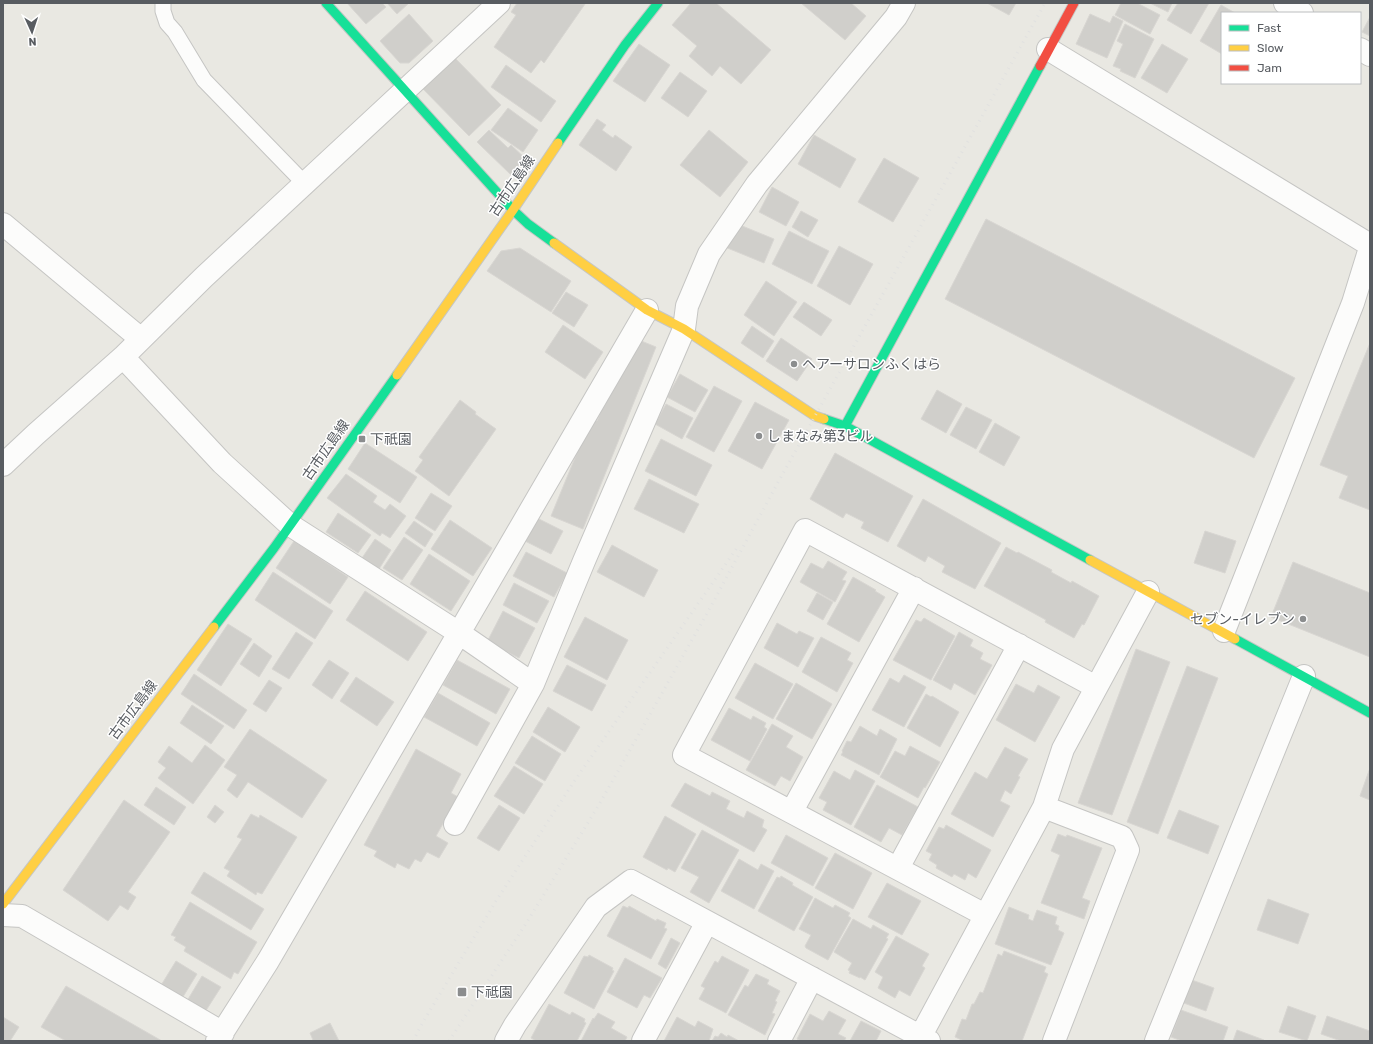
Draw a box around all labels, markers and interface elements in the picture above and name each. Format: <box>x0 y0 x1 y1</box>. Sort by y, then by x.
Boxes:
north arrow <box>12 12 52 52</box>
legend <box>1221 12 1361 84</box>
text: Fast <box>1257 21 1281 35</box>
text: N <box>28 35 37 48</box>
text: Slow <box>1257 41 1284 55</box>
text: Jam <box>1257 61 1282 75</box>
street label: 古市広島線 <box>485 152 539 220</box>
place label: ヘアーサロンふくはら <box>802 356 941 373</box>
marker: ヘアーサロンふくはら <box>789 359 799 369</box>
street label: 古市広島線 <box>299 416 353 484</box>
place label: しまなみ第3ビル <box>767 428 873 445</box>
place label: 下祇園 <box>370 431 412 448</box>
marker: しまなみ第3ビル <box>754 431 764 441</box>
marker: 下祇園 <box>357 434 367 444</box>
place label: セブン-イレブン <box>1190 611 1295 628</box>
marker: セブン-イレブン <box>1298 614 1308 624</box>
street label: 古市広島線 <box>105 677 161 743</box>
place label: 下祗園 <box>471 984 513 1001</box>
marker: 下祗園 <box>456 986 468 998</box>

